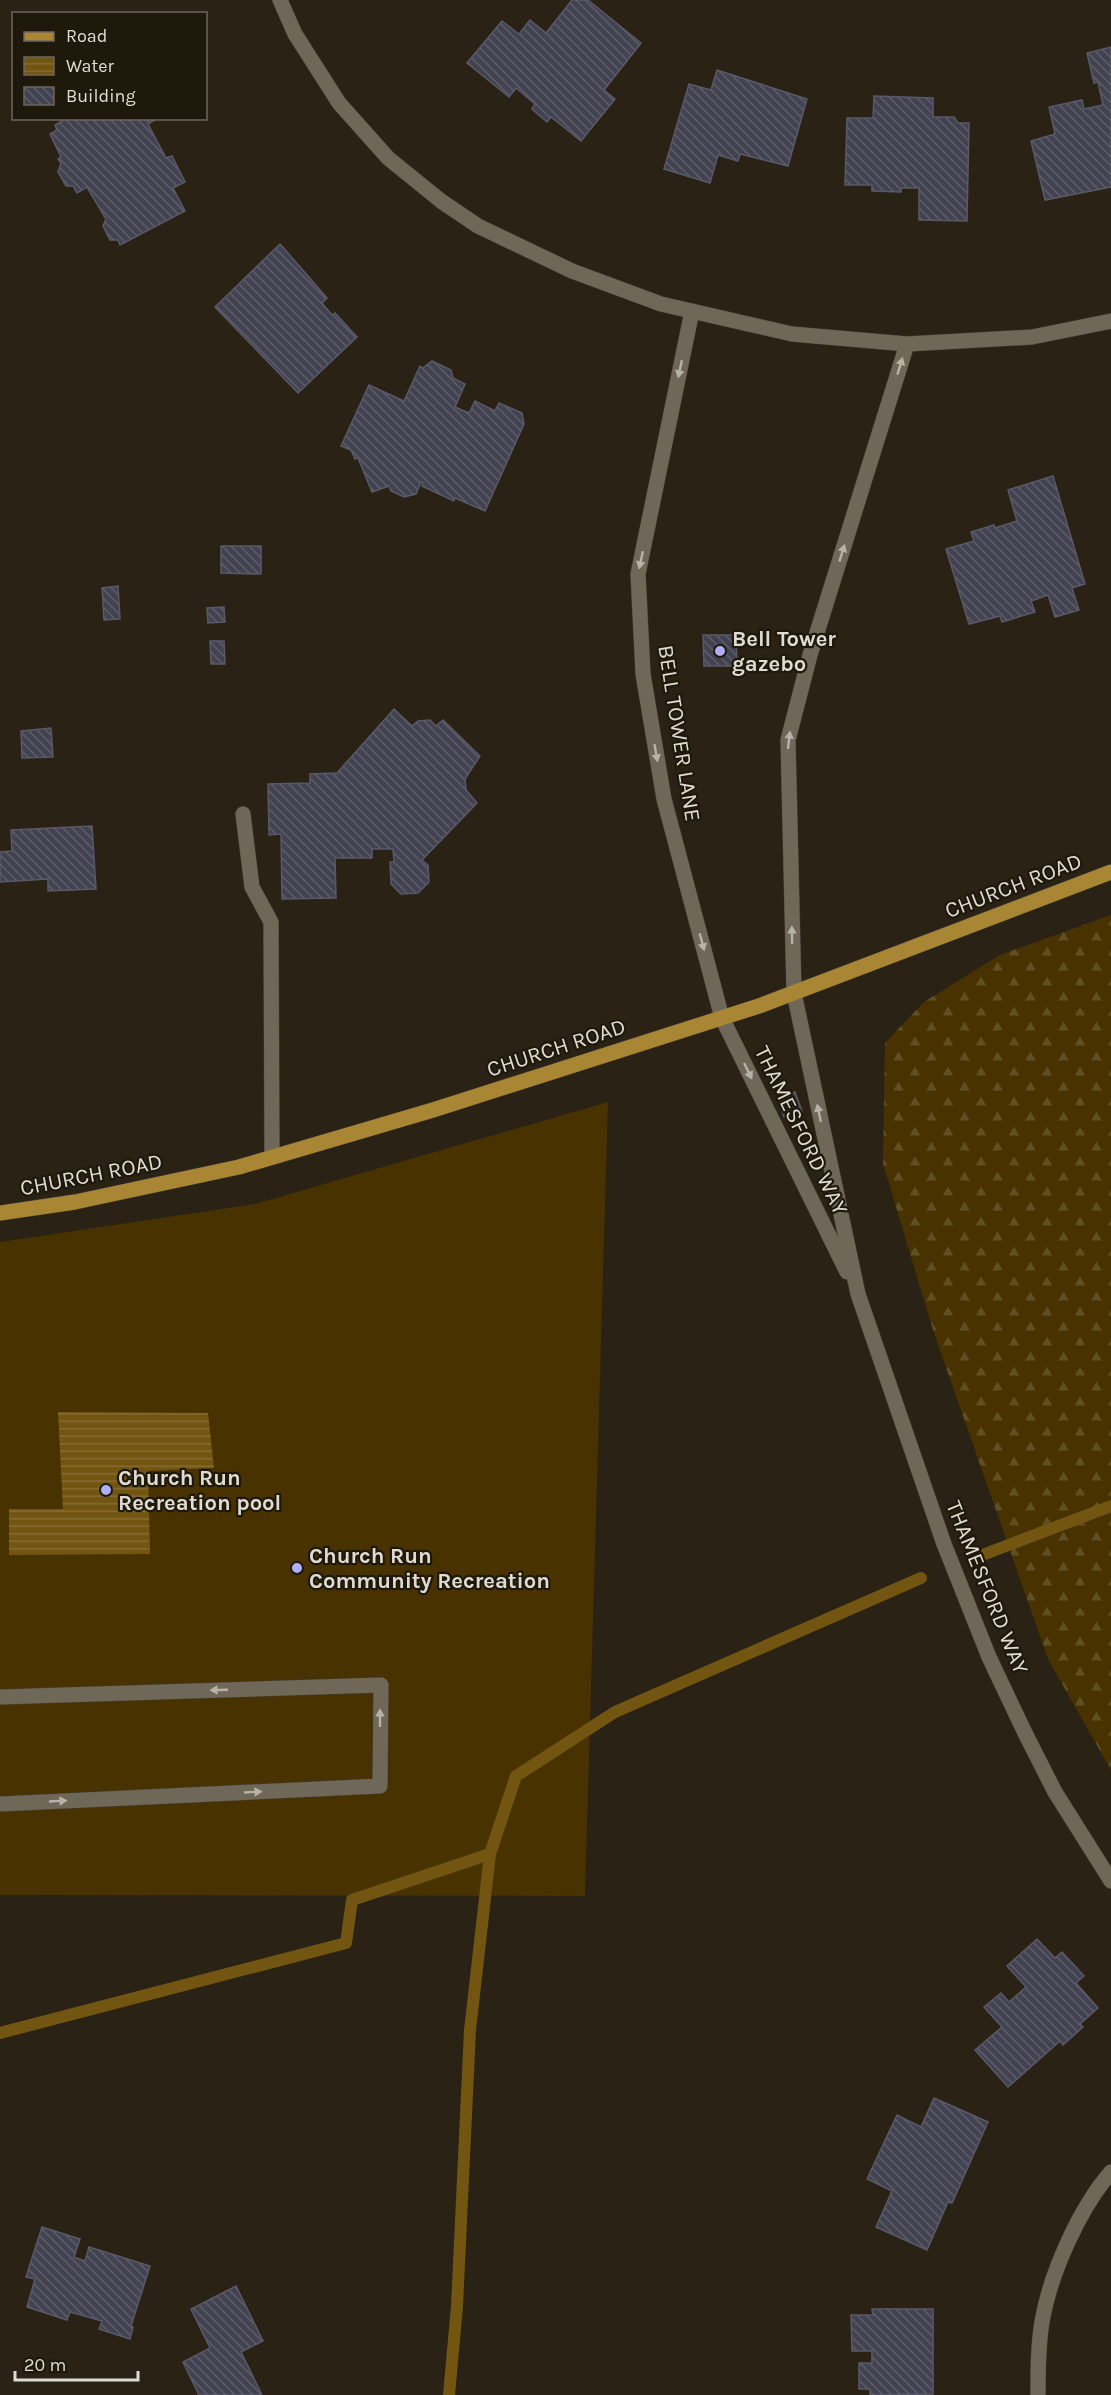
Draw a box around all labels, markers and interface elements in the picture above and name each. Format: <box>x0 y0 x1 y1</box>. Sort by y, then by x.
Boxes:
legend <box>12 12 207 120</box>
text: Road <box>66 25 107 47</box>
text: Water <box>66 55 114 77</box>
text: Building <box>66 85 136 107</box>
one-way arrow <box>895 357 905 375</box>
one-way arrow <box>675 359 684 378</box>
one-way arrow <box>837 544 847 562</box>
one-way arrow <box>636 550 645 569</box>
place label: Bell Tower gazebo <box>732 626 836 677</box>
street label: BELL TOWER LANE <box>652 643 706 823</box>
marker: Bell Tower gazebo <box>713 644 727 658</box>
one-way arrow <box>784 730 794 749</box>
one-way arrow <box>652 744 661 763</box>
street label: CHURCH ROAD <box>941 848 1085 924</box>
one-way arrow <box>788 925 797 944</box>
one-way arrow <box>698 934 707 952</box>
street label: CHURCH ROAD <box>484 1013 629 1083</box>
street label: THAMESFORD WAY <box>749 1042 853 1219</box>
one-way arrow <box>743 1062 753 1079</box>
one-way arrow <box>814 1103 823 1122</box>
street label: CHURCH ROAD <box>18 1148 164 1202</box>
place label: Church Run Recreation pool <box>118 1465 281 1516</box>
marker: Church Run Recreation pool <box>99 1483 113 1497</box>
street label: THAMESFORD WAY <box>940 1497 1034 1678</box>
place label: Church Run Community Recreation <box>309 1543 550 1594</box>
marker: Church Run Community Recreation <box>290 1561 304 1575</box>
one-way arrow <box>210 1685 229 1695</box>
one-way arrow <box>375 1709 385 1728</box>
one-way arrow <box>244 1788 263 1797</box>
one-way arrow <box>49 1796 68 1805</box>
scale bar <box>15 2344 138 2382</box>
text: 20 m <box>24 2354 66 2376</box>

